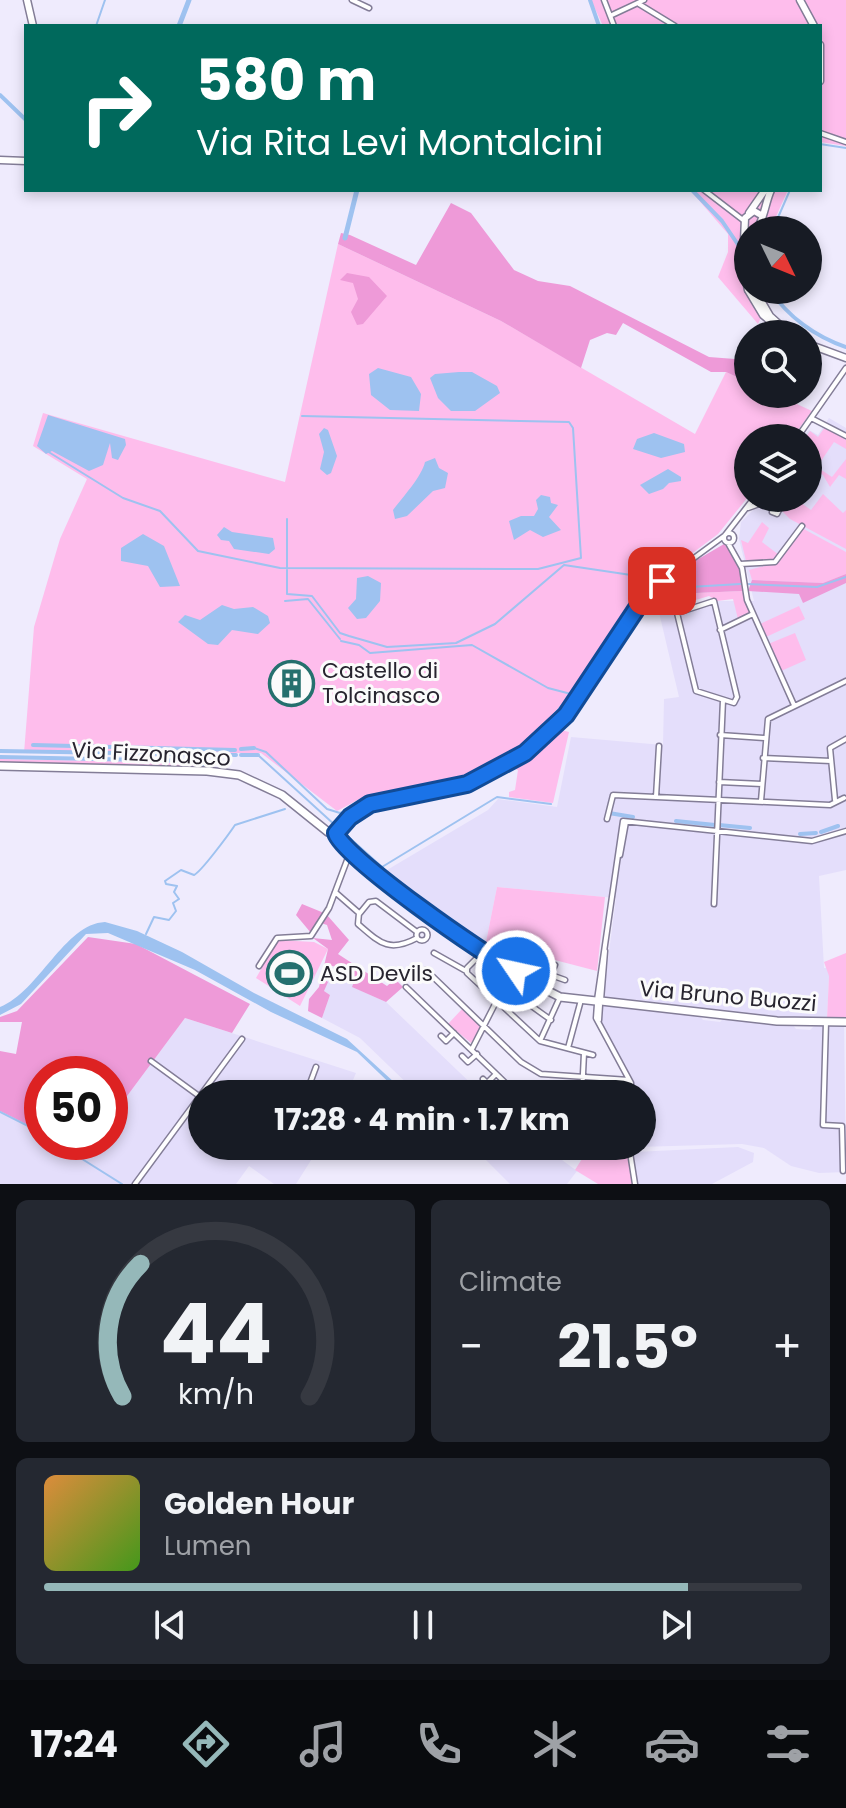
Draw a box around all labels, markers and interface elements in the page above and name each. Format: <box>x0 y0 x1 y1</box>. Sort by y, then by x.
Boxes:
text: 580 m <box>196 41 376 120</box>
icon: right <box>64 56 168 160</box>
text: Via Rita Levi Montalcini <box>196 117 603 168</box>
north arrow <box>734 216 822 304</box>
map controls <box>734 216 822 512</box>
button: search <box>734 320 822 408</box>
button: layers <box>734 424 822 512</box>
pin <box>628 547 696 615</box>
icon: arrive <box>640 559 684 603</box>
place label: Castello di Tolcinasco <box>322 655 440 711</box>
building icon: Castello di Tolcinasco <box>267 659 315 707</box>
street label: Via Fizzonasco <box>71 734 231 774</box>
position arrow <box>474 929 558 1013</box>
sports icon: ASD Devils <box>265 949 313 997</box>
place label: ASD Devils <box>320 958 433 989</box>
street label: Via Bruno Buozzi <box>638 973 818 1019</box>
speed limit sign: 50 <box>24 1056 128 1160</box>
text: 17:28 · 4 min · 1.7 km <box>274 1098 570 1141</box>
text: Climate <box>459 1264 562 1300</box>
text: 44 <box>159 1276 272 1392</box>
text: 21.5° <box>557 1305 698 1389</box>
text: − <box>459 1316 483 1377</box>
text: + <box>772 1316 802 1377</box>
text: km/h <box>177 1374 254 1414</box>
text: Golden Hour <box>164 1482 354 1525</box>
text: Lumen <box>164 1528 251 1564</box>
icon: previous <box>148 1603 192 1647</box>
icon: pause <box>401 1603 445 1647</box>
icon: next <box>654 1603 698 1647</box>
icon: directions <box>178 1716 234 1772</box>
icon: music <box>295 1716 351 1772</box>
icon: phone <box>411 1716 467 1772</box>
icon: climate <box>527 1716 583 1772</box>
icon: car <box>644 1716 700 1772</box>
icon: filters <box>760 1716 816 1772</box>
text: 17:24 <box>30 1719 118 1770</box>

